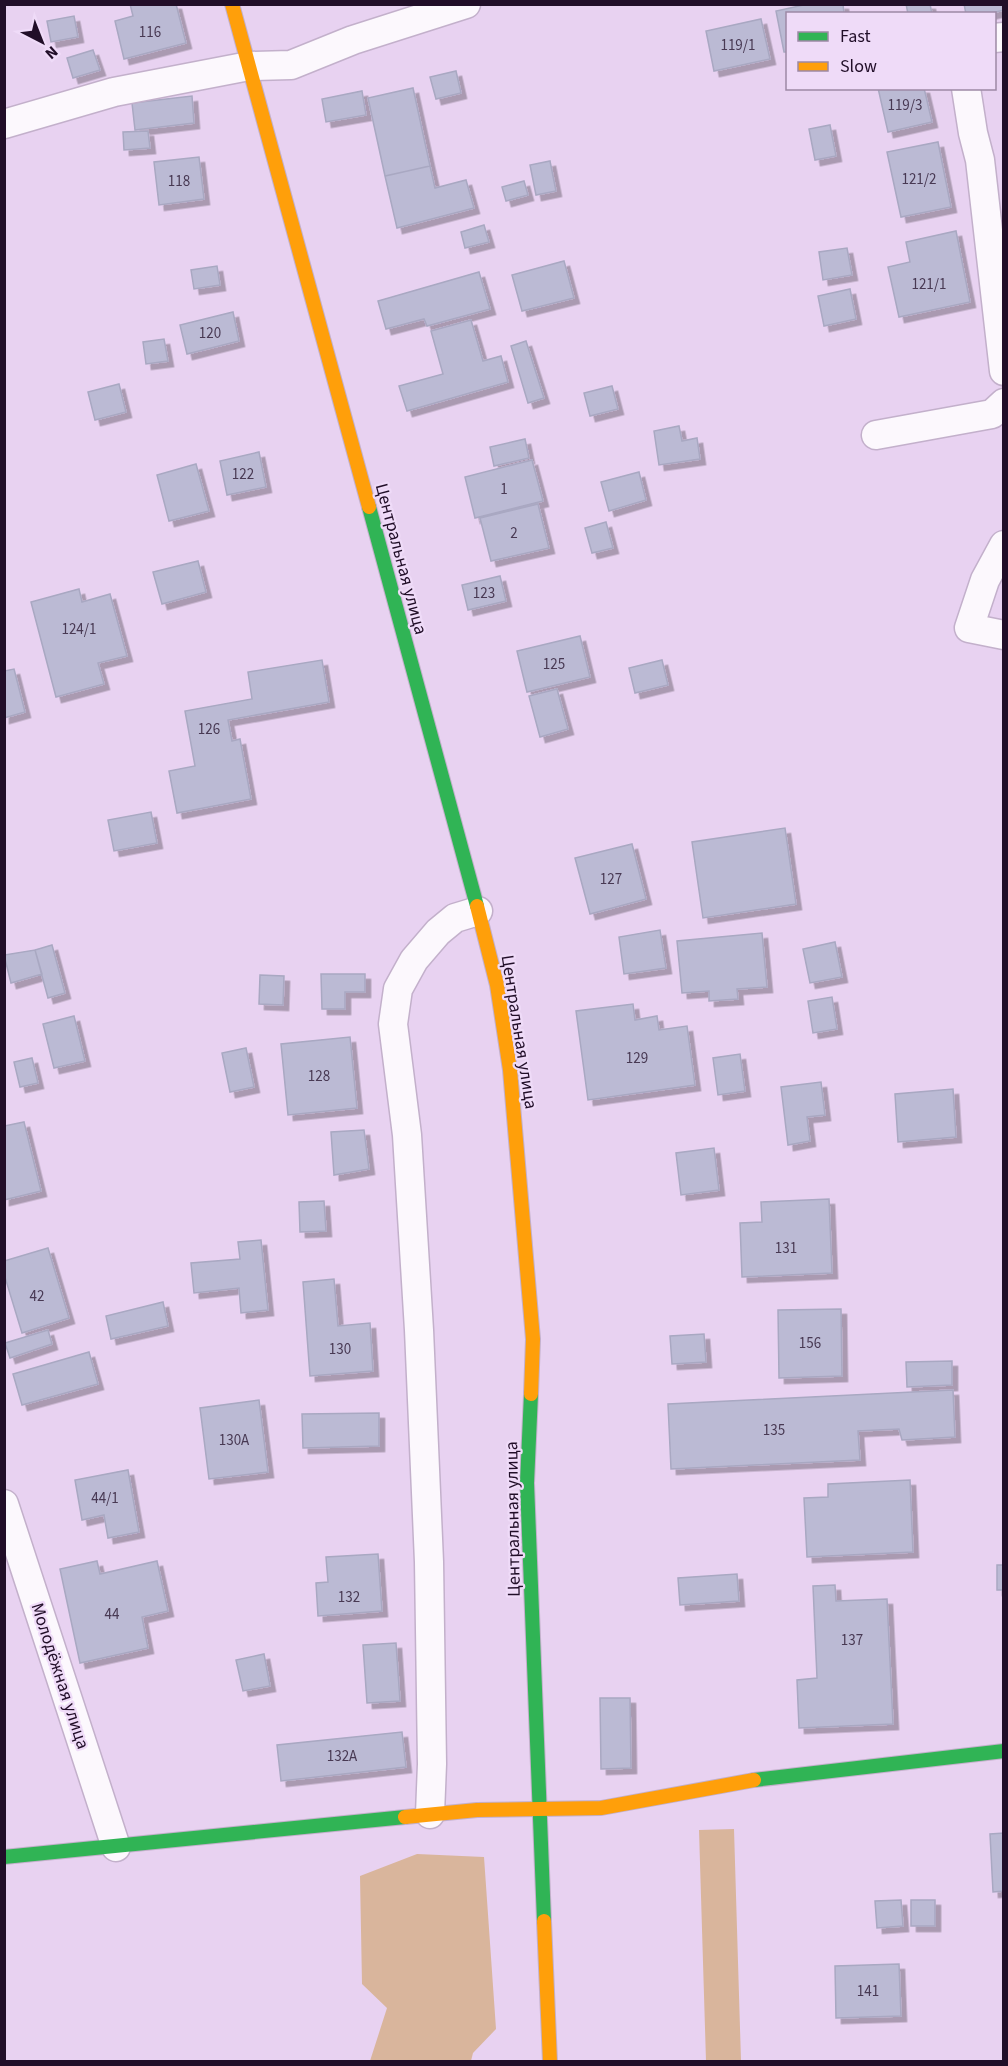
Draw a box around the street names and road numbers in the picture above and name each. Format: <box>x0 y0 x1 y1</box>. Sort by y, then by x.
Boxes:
street label: Центральная улица <box>369 481 433 637</box>
street label: Центральная улица <box>494 953 544 1111</box>
street label: Центральная улица <box>499 1441 527 1597</box>
street label: Молодёжная улица <box>25 1600 95 1752</box>

